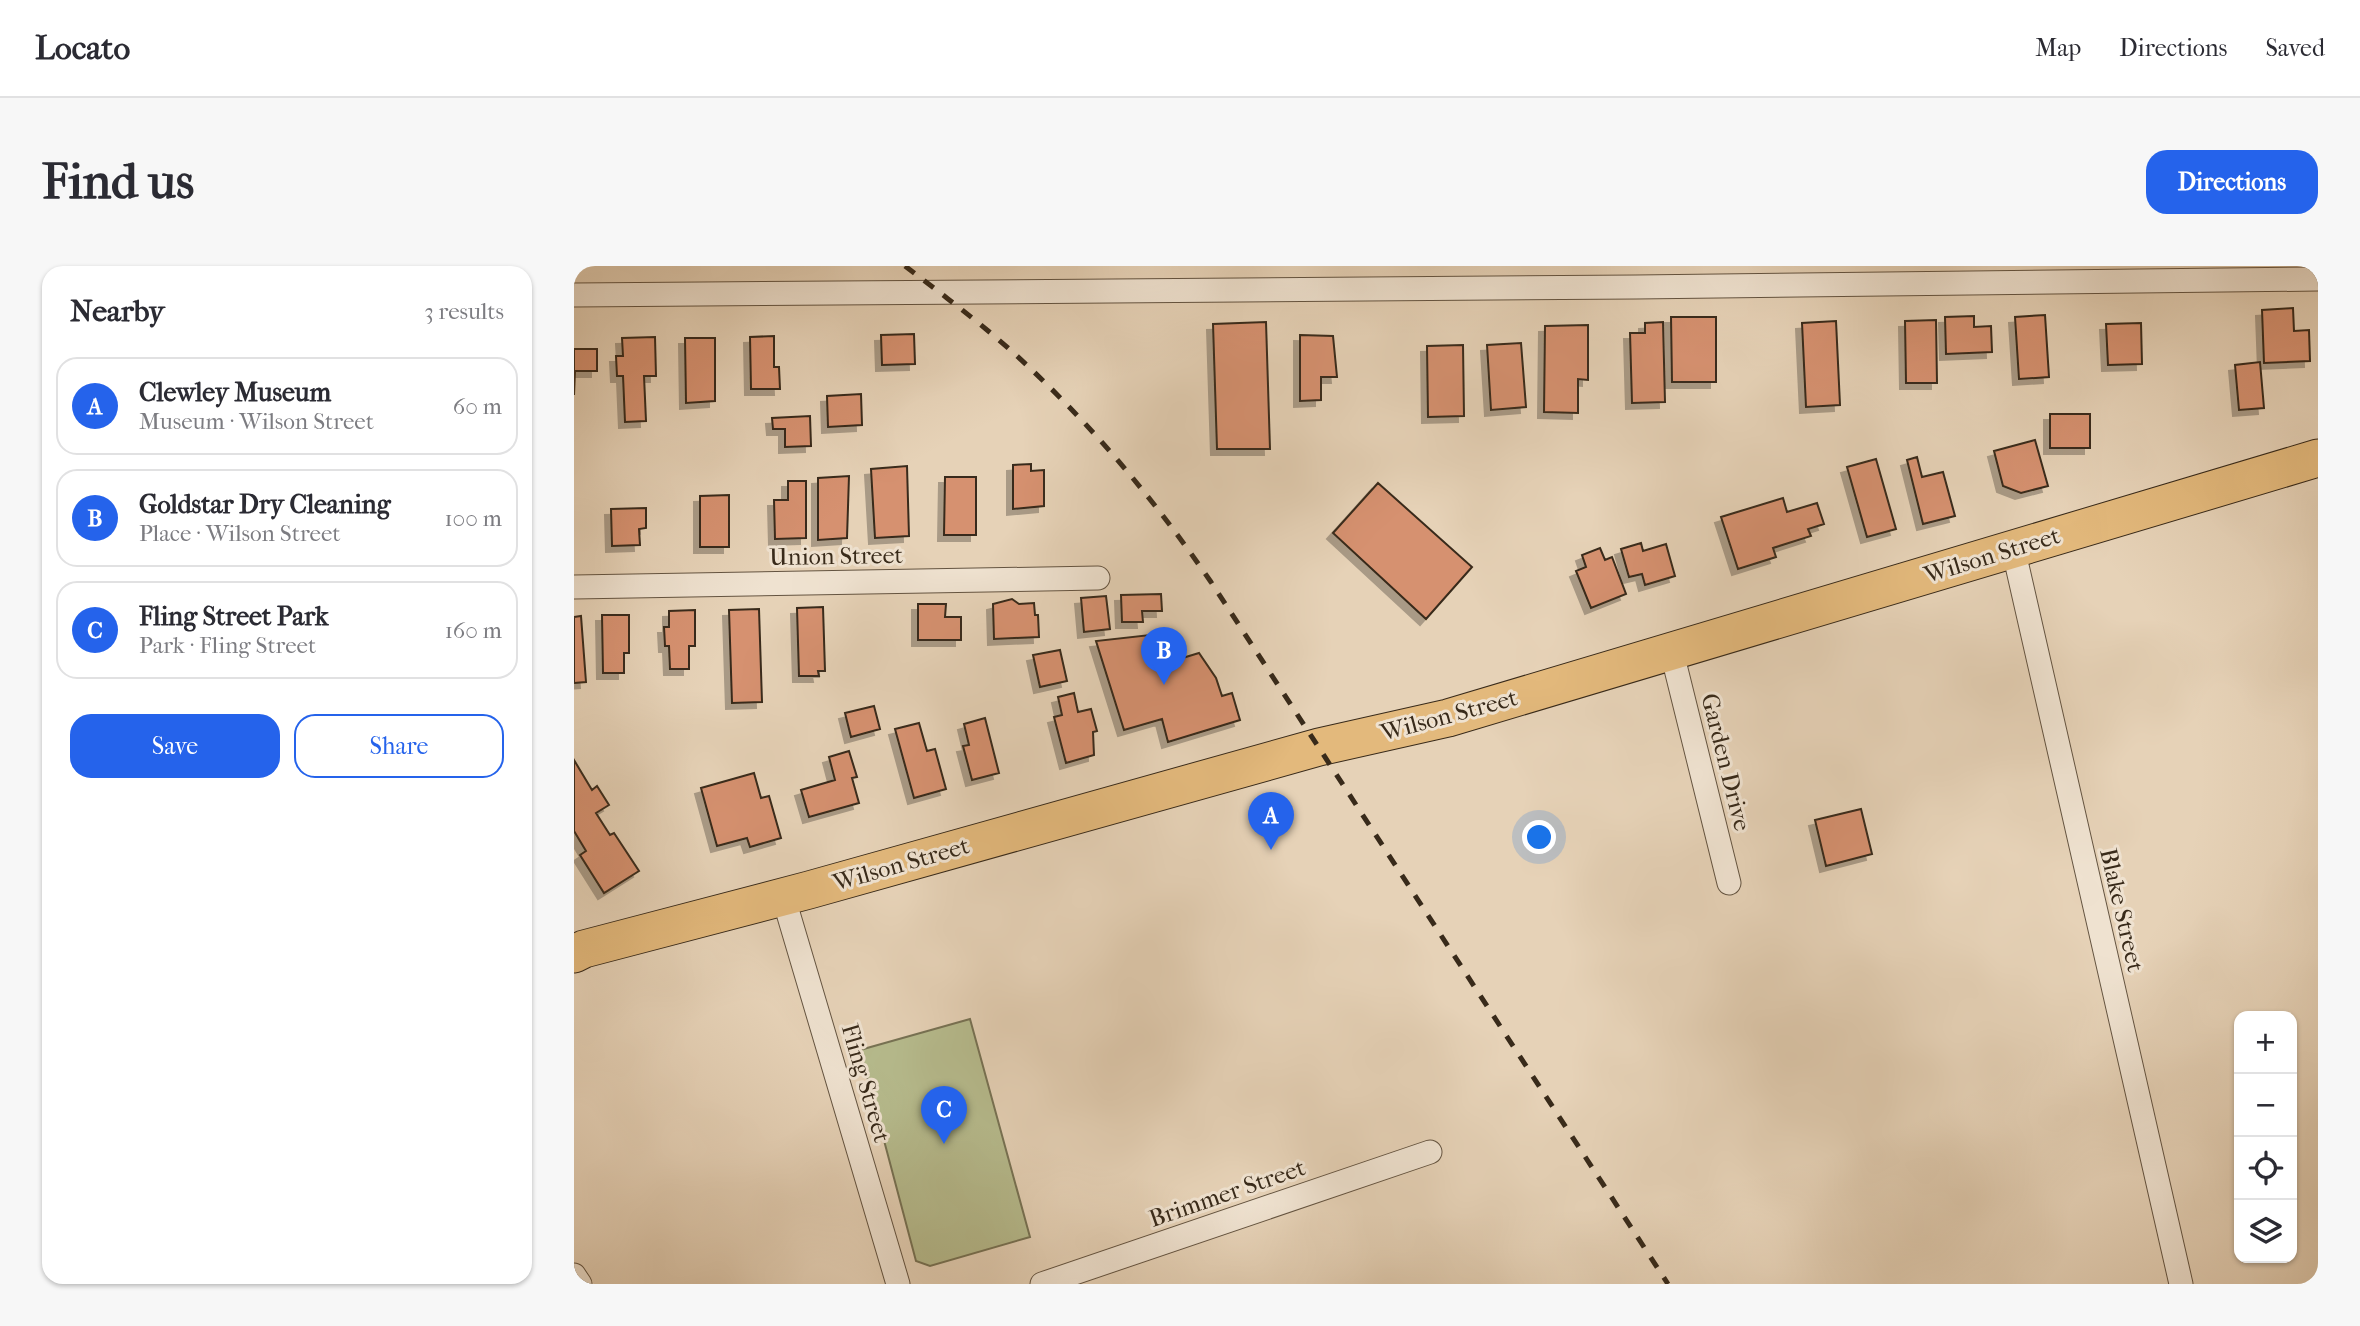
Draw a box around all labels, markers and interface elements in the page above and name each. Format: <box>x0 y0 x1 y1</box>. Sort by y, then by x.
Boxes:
text: Locato <box>35 29 130 68</box>
text: Map <box>2035 34 2081 62</box>
text: Directions <box>2119 34 2227 62</box>
text: Saved <box>2265 34 2325 62</box>
button: Directions <box>2146 150 2318 214</box>
text: Find us <box>42 153 194 211</box>
text: Nearby <box>70 294 165 329</box>
text: 3 results <box>424 298 504 325</box>
text: Clewley Museum <box>139 377 331 408</box>
text: A <box>88 393 102 420</box>
text: 60 m <box>453 393 502 420</box>
text: Museum · Wilson Street <box>139 408 374 435</box>
text: Goldstar Dry Cleaning <box>139 489 391 520</box>
text: B <box>88 505 102 532</box>
text: 100 m <box>444 505 502 532</box>
text: Place · Wilson Street <box>139 520 341 547</box>
street label: Wilson Street <box>1920 521 2064 589</box>
street label: Union Street <box>769 541 904 571</box>
text: Fling Street Park <box>139 601 329 632</box>
text: C <box>87 617 103 644</box>
text: 160 m <box>445 617 502 644</box>
pin: B <box>1141 627 1187 685</box>
text: Park · Fling Street <box>139 632 316 659</box>
street label: Wilson Street <box>1377 683 1521 747</box>
street label: Garden Drive <box>1695 690 1757 834</box>
button: Save <box>70 714 280 778</box>
button: Share <box>294 714 504 778</box>
pin: A <box>1248 792 1294 850</box>
your location <box>1522 820 1556 854</box>
street label: Wilson Street <box>829 831 973 897</box>
street label: Blake Street <box>2094 846 2150 975</box>
map controls <box>2234 1011 2297 1263</box>
button: + <box>2234 1011 2297 1074</box>
street label: Fling Street <box>836 1020 896 1146</box>
button: − <box>2234 1074 2297 1137</box>
pin: C <box>921 1086 967 1144</box>
button: locate <box>2234 1137 2297 1200</box>
street label: Brimmer Street <box>1145 1153 1309 1233</box>
button: layers <box>2234 1200 2297 1263</box>

